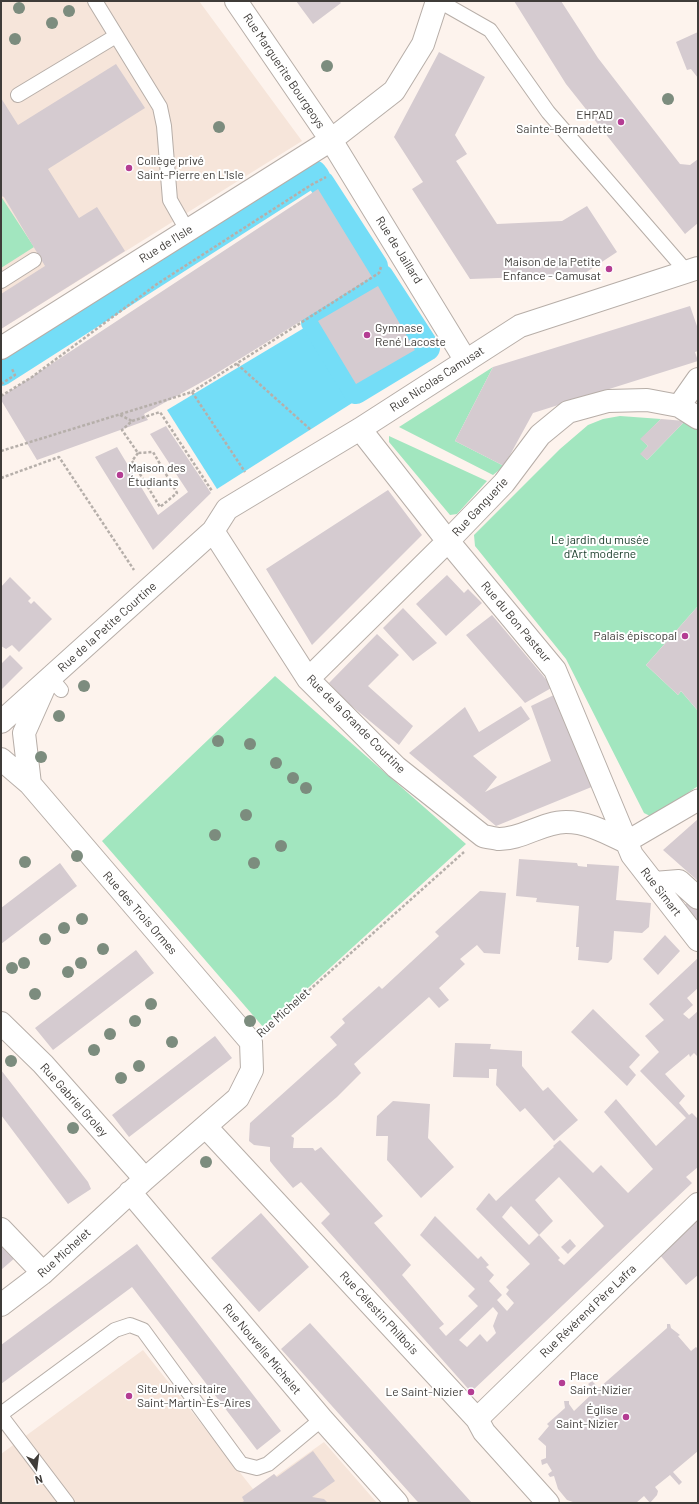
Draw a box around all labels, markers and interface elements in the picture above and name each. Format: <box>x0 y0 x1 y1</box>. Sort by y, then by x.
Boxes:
street label: Rue Marguerite Bourgeoys <box>240 11 328 131</box>
place label: EHPAD Sainte-Bernadette <box>516 108 613 136</box>
marker: EHPAD Sainte-Bernadette <box>616 117 626 127</box>
place label: Collège privé Saint-Pierre en L'Isle <box>137 154 244 182</box>
marker: Collège privé Saint-Pierre en L'Isle <box>124 163 134 173</box>
street label: Rue de Jaillard <box>373 214 425 286</box>
street label: Rue de l'Isle <box>137 222 195 266</box>
place label: Maison de la Petite Enfance - Camusat <box>503 255 601 283</box>
marker: Maison de la Petite Enfance - Camusat <box>604 264 614 274</box>
place label: Gymnase René Lacoste <box>375 321 446 349</box>
marker: Gymnase René Lacoste <box>362 330 372 340</box>
street label: Rue Nicolas Camusat <box>387 343 487 415</box>
place label: Maison des Étudiants <box>128 461 186 489</box>
marker: Maison des Étudiants <box>115 470 125 480</box>
street label: Rue Ganguerie <box>449 474 511 540</box>
park label: Le jardin du musée d'Art moderne <box>551 533 649 561</box>
street label: Rue de la Petite Courtine <box>55 579 159 675</box>
street label: Rue du Bon Pasteur <box>478 579 554 665</box>
place label: Palais épiscopal <box>594 629 677 643</box>
marker: Palais épiscopal <box>680 631 690 641</box>
street label: Rue de la Grande Courtine <box>304 672 408 776</box>
street label: Rue Simart <box>638 865 684 919</box>
street label: Rue des Trois Ormes <box>100 868 180 958</box>
street label: Rue Michelet <box>253 985 313 1041</box>
street label: Rue Gabriel Groley <box>37 1060 111 1140</box>
street label: Rue Michelet <box>34 1225 94 1281</box>
street label: Rue Révérend Père Lafra <box>537 1261 639 1361</box>
street label: Rue Célestin Philbois <box>337 1268 421 1358</box>
street label: Rue Nouvelle Michelet <box>220 1301 304 1397</box>
place label: Place Saint-Nizier <box>570 1369 632 1397</box>
marker: Place Saint-Nizier <box>557 1378 567 1388</box>
place label: Site Universitaire Saint-Martin-Ès-Aires <box>137 1382 251 1410</box>
place label: Le Saint-Nizier <box>385 1385 463 1399</box>
marker: Le Saint-Nizier <box>466 1387 476 1397</box>
marker: Site Universitaire Saint-Martin-Ès-Aires <box>124 1391 134 1401</box>
place label: Église Saint-Nizier <box>556 1403 618 1431</box>
marker: Église Saint-Nizier <box>621 1412 631 1422</box>
north arrow <box>16 1448 56 1488</box>
text: N <box>34 1473 44 1487</box>

